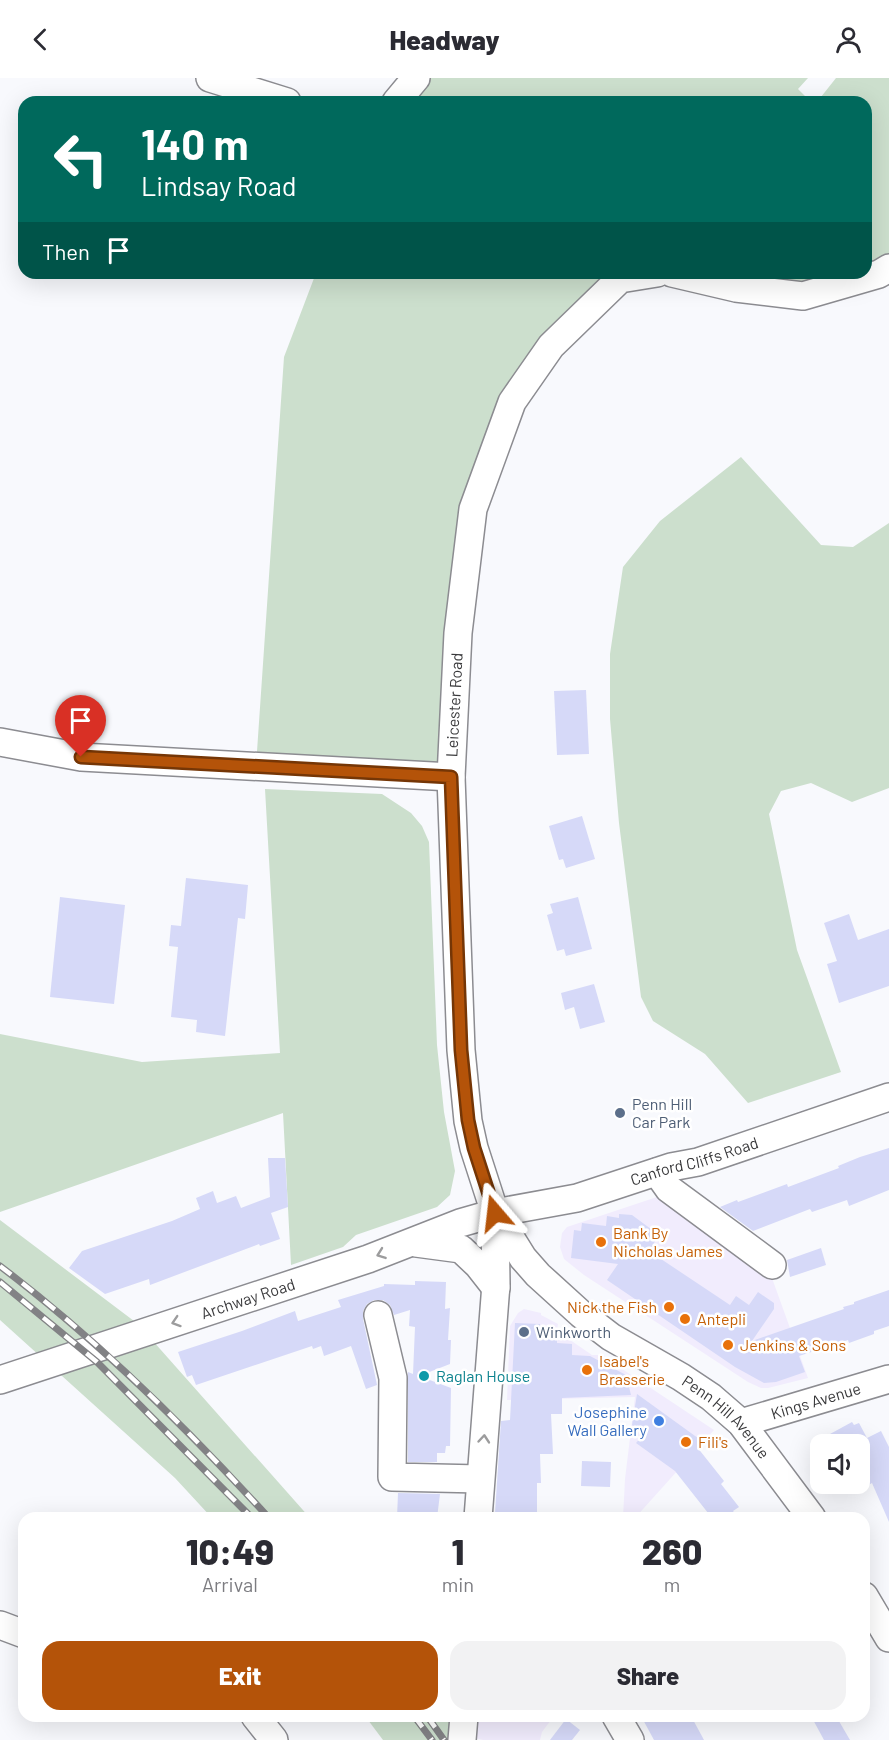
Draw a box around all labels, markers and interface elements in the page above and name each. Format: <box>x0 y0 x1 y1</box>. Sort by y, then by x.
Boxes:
icon: back <box>24 23 57 56</box>
text: Headway <box>389 23 500 55</box>
icon: person <box>832 23 865 56</box>
text: 140 m <box>141 118 249 168</box>
icon: left <box>42 120 120 198</box>
text: Lindsay Road <box>141 169 297 201</box>
icon: arrive <box>102 234 135 267</box>
text: Then <box>42 238 90 264</box>
street label: Leicester Road <box>441 652 466 758</box>
pin <box>55 695 106 757</box>
icon: arrive <box>64 704 97 737</box>
place label: Penn Hill Car Park <box>632 1094 692 1131</box>
marker: Penn Hill Car Park <box>613 1106 627 1120</box>
street label: Canford Cliffs Road <box>628 1132 761 1189</box>
position arrow <box>463 1181 527 1245</box>
place label: Bank By Nicholas James <box>613 1223 723 1260</box>
marker: Bank By Nicholas James <box>594 1235 608 1249</box>
one-way arrow <box>376 1247 387 1260</box>
street label: Archway Road <box>198 1274 297 1322</box>
place label: Nick the Fish <box>567 1297 657 1316</box>
marker: Nick the Fish <box>662 1300 676 1314</box>
place label: Antepli <box>697 1309 746 1328</box>
marker: Antepli <box>678 1312 692 1326</box>
one-way arrow <box>171 1315 182 1327</box>
place label: Winkworth <box>536 1322 611 1341</box>
marker: Winkworth <box>517 1325 531 1339</box>
place label: Jenkins & Sons <box>740 1335 846 1354</box>
marker: Jenkins & Sons <box>721 1338 735 1352</box>
place label: Isabel's Brasserie <box>599 1351 665 1388</box>
marker: Isabel's Brasserie <box>580 1363 594 1377</box>
place label: Raglan House <box>436 1366 530 1385</box>
marker: Raglan House <box>417 1369 431 1383</box>
street label: Penn Hill Avenue <box>679 1371 774 1462</box>
street label: Kings Avenue <box>768 1378 863 1423</box>
place label: Josephine Wall Gallery <box>568 1402 648 1439</box>
marker: Josephine Wall Gallery <box>652 1414 666 1428</box>
place label: Fili's <box>698 1432 728 1451</box>
one-way arrow <box>477 1434 490 1443</box>
map controls <box>810 1434 870 1494</box>
button: sound <box>810 1434 870 1494</box>
marker: Fili's <box>679 1435 693 1449</box>
text: 10:49 <box>186 1529 274 1572</box>
text: 1 <box>452 1529 464 1572</box>
text: 260 <box>642 1529 702 1572</box>
text: Arrival <box>202 1572 258 1596</box>
text: min <box>442 1572 474 1596</box>
text: m <box>664 1572 680 1596</box>
button: Exit <box>42 1641 438 1710</box>
button: Share <box>450 1641 846 1710</box>

